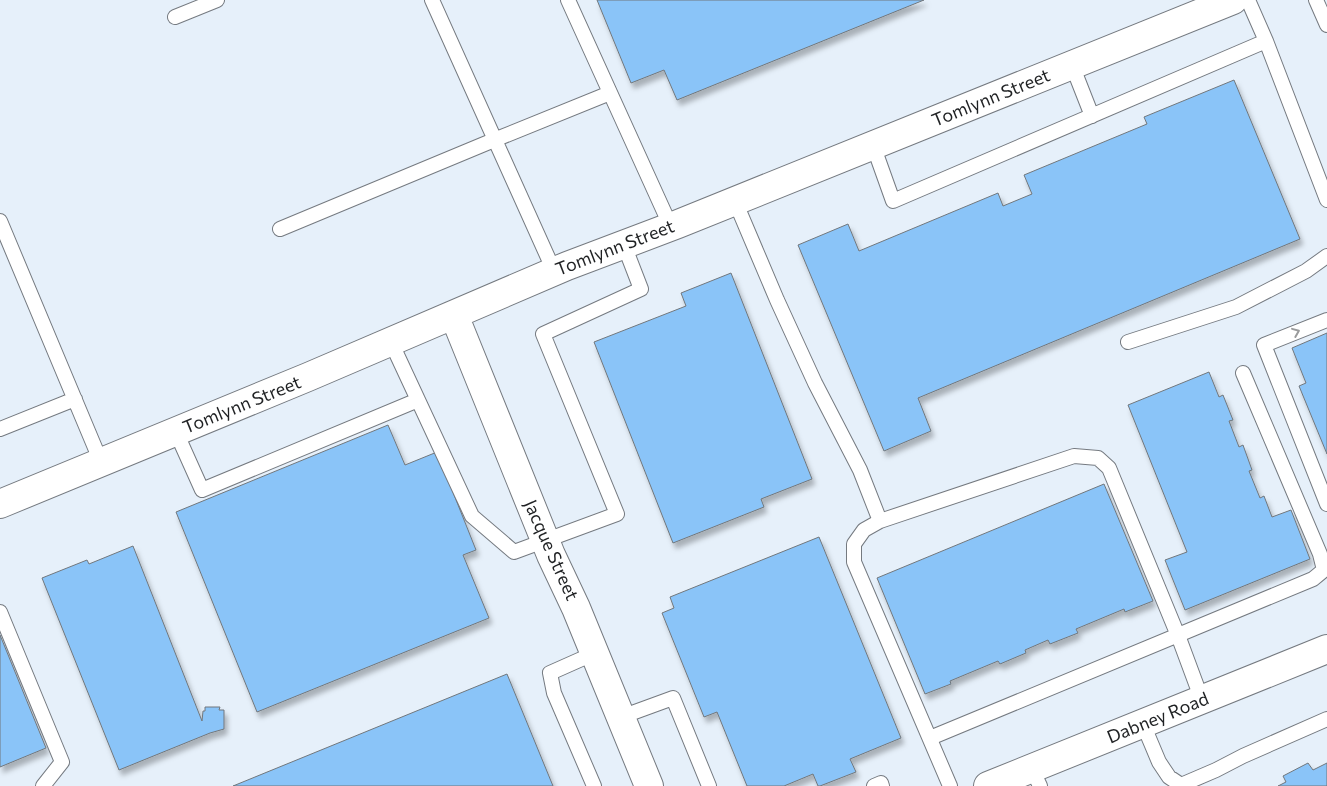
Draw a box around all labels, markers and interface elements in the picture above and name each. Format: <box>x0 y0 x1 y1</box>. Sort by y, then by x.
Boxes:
street label: Tomlynn Street <box>928 63 1053 131</box>
street label: Tomlynn Street <box>552 214 677 280</box>
one-way arrow <box>1291 328 1299 338</box>
street label: Tomlynn Street <box>179 370 304 438</box>
street label: Jacque Street <box>520 496 584 603</box>
street label: Dabney Road <box>1104 687 1212 747</box>

